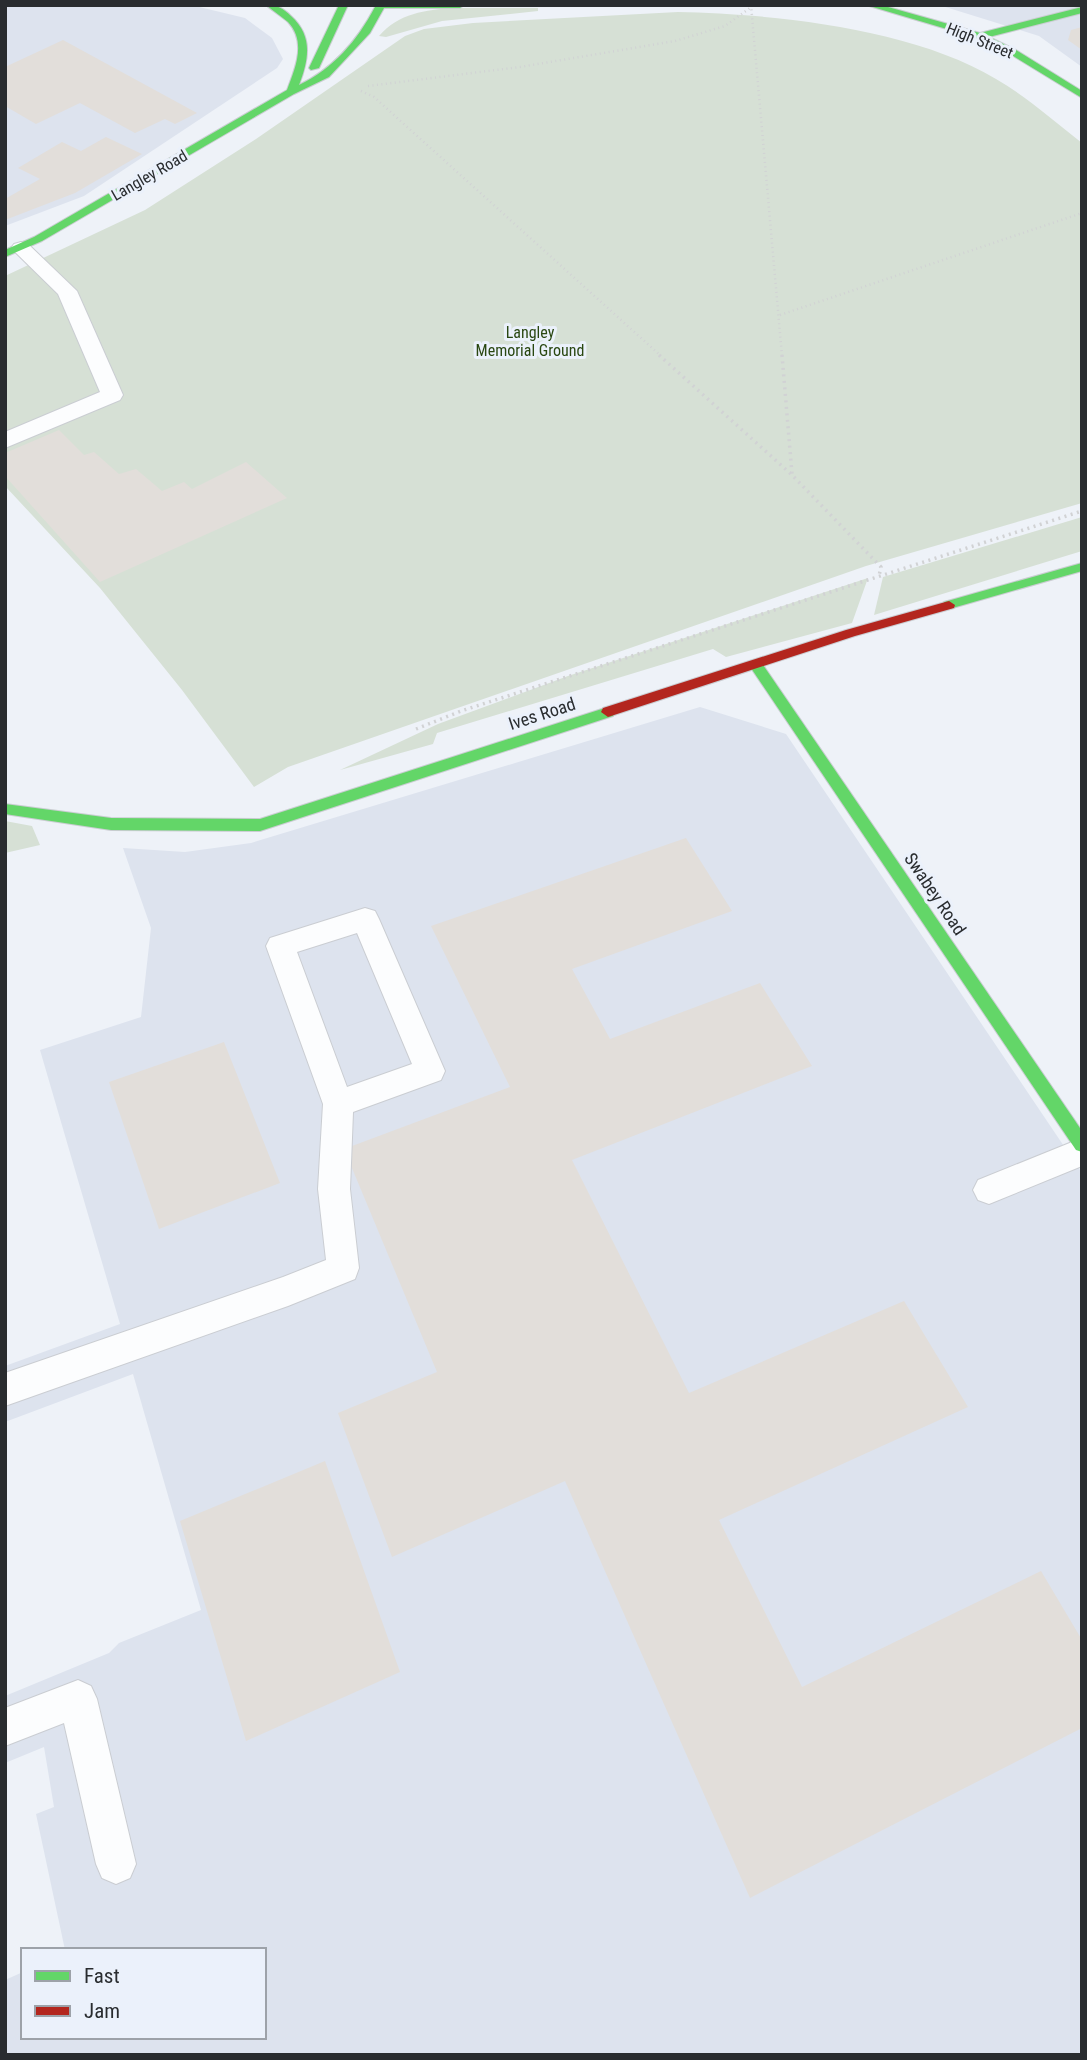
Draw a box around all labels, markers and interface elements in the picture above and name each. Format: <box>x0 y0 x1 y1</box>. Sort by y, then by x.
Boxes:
street label: High Street <box>944 18 1016 63</box>
street label: Langley Road <box>108 146 191 205</box>
park label: Langley Memorial Ground <box>476 323 584 360</box>
street label: Ives Road <box>506 693 578 734</box>
street label: Swabey Road <box>900 849 971 939</box>
legend <box>21 1948 266 2039</box>
text: Fast <box>84 1964 120 1988</box>
text: Jam <box>84 1999 120 2023</box>

